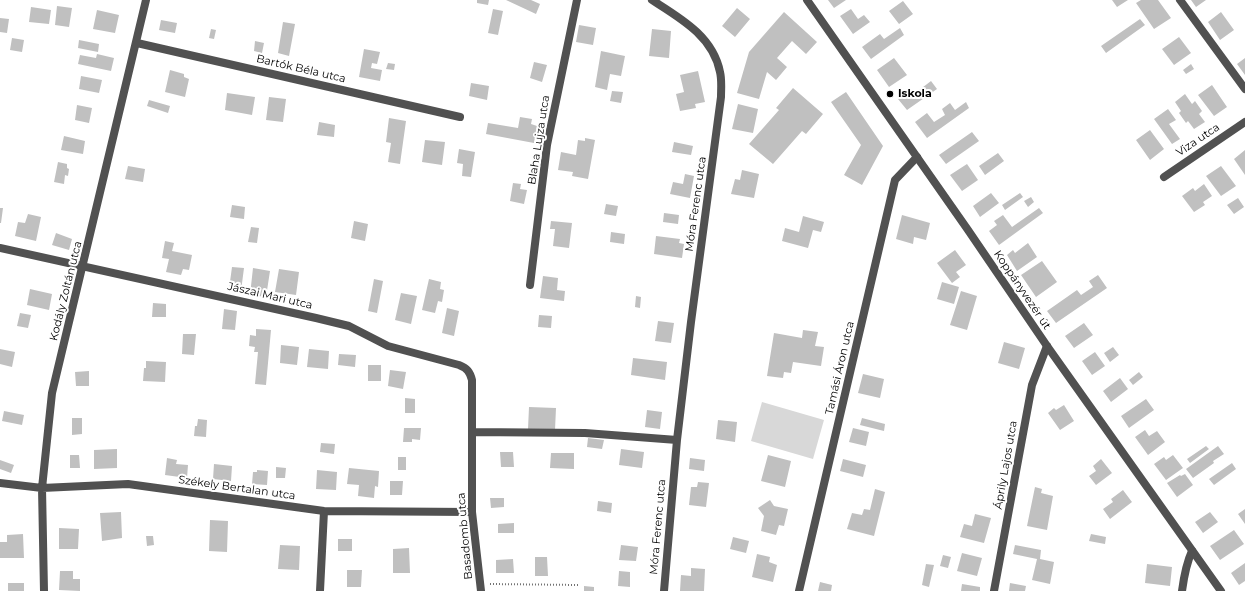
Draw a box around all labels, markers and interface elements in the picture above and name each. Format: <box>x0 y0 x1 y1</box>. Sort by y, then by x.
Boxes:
street label: Bartók Béla utca <box>255 52 347 86</box>
place label: Iskola <box>898 87 932 101</box>
marker: Iskola <box>885 89 895 99</box>
street label: Blaha Lujza utca <box>525 94 553 186</box>
street label: Viza utca <box>1174 121 1222 159</box>
street label: Móra Ferenc utca <box>683 156 709 252</box>
street label: Kodály Zoltán utca <box>47 240 85 342</box>
street label: Koppányvezér út <box>991 248 1053 332</box>
street label: Jászai Mari utca <box>226 280 314 312</box>
street label: Tamási Áron utca <box>823 320 857 416</box>
street label: Áprily Lajos utca <box>992 420 1020 510</box>
street label: Székely Bertalan utca <box>178 473 296 503</box>
street label: Móra Ferenc utca <box>647 479 669 575</box>
street label: Basadomb utca <box>455 492 475 580</box>

